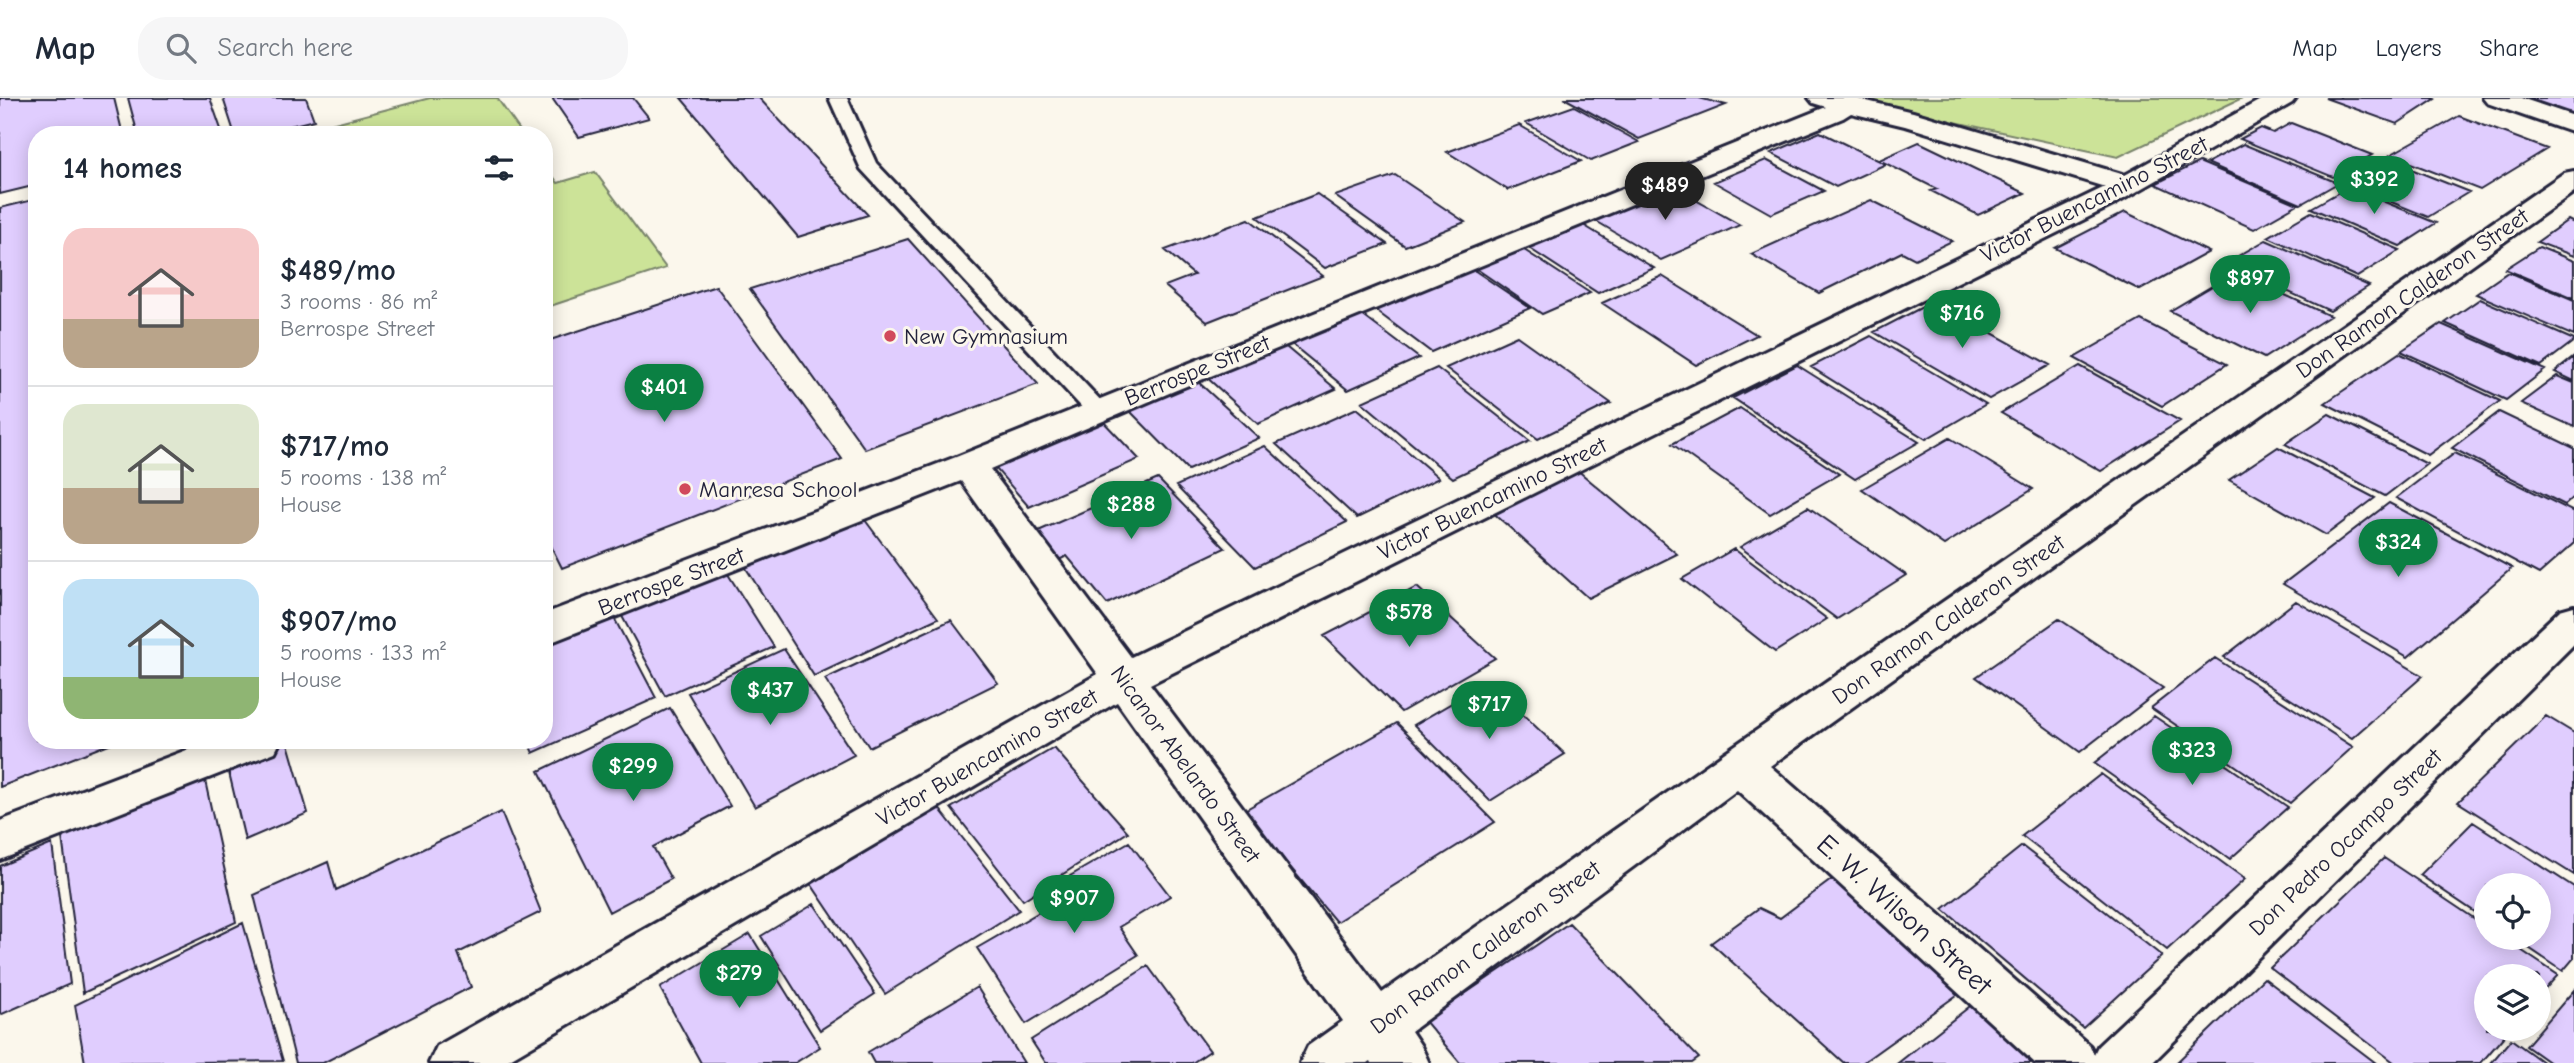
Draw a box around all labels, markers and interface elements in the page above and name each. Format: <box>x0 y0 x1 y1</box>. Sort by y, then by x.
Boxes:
search box <box>138 17 628 80</box>
text: Map <box>35 29 96 67</box>
icon: search <box>162 29 200 67</box>
text: Search here <box>218 33 353 63</box>
text: Map <box>2292 34 2338 62</box>
text: Layers <box>2376 34 2441 62</box>
text: Share <box>2479 34 2539 62</box>
street label: Victor Buencamino Street <box>1976 130 2214 268</box>
icon: filters <box>480 149 518 187</box>
text: 14 homes <box>63 151 182 186</box>
pin: $392 <box>2333 156 2415 216</box>
pin: $489 <box>1624 162 1706 222</box>
text: $392 <box>2350 165 2398 192</box>
text: $489 <box>1641 171 1689 198</box>
street label: Don Ramon Calderon Street <box>2291 202 2535 384</box>
text: $489/mo <box>280 253 396 288</box>
icon: home <box>119 256 203 340</box>
pin: $897 <box>2209 256 2291 315</box>
text: $897 <box>2226 264 2274 291</box>
text: 3 rooms · 86 m² <box>280 288 437 315</box>
pin: $716 <box>1921 290 2003 350</box>
text: $716 <box>1939 299 1985 326</box>
text: Berrospe Street <box>280 315 434 342</box>
place label: New Gymnasium <box>904 323 1068 350</box>
marker: New Gymnasium <box>882 328 898 344</box>
street label: Berrospe Street <box>1121 329 1275 412</box>
pin: $401 <box>623 364 705 424</box>
text: $401 <box>641 373 687 400</box>
text: $717/mo <box>280 429 389 464</box>
street label: Victor Buencamino Street <box>1373 431 1612 566</box>
icon: home <box>119 432 203 516</box>
text: 5 rooms · 138 m² <box>280 464 446 491</box>
place label: Manresa School <box>699 476 858 503</box>
marker: Manresa School <box>677 481 693 497</box>
pin: $288 <box>1090 482 1172 541</box>
text: $288 <box>1107 490 1155 517</box>
text: House <box>280 491 342 518</box>
pin: $324 <box>2357 519 2439 579</box>
street label: Don Ramon Calderon Street <box>1827 528 2071 710</box>
text: $324 <box>2375 528 2421 555</box>
street label: Berrospe Street <box>594 541 749 622</box>
pin: $578 <box>1368 589 1450 649</box>
text: $578 <box>1385 598 1433 625</box>
text: $907/mo <box>280 604 397 639</box>
icon: home <box>119 607 203 691</box>
text: 5 rooms · 133 m² <box>280 639 446 666</box>
street label: Nicanor Abelardo Street <box>1105 660 1267 869</box>
text: House <box>280 666 342 693</box>
pin: $437 <box>729 668 811 727</box>
text: $437 <box>747 676 793 703</box>
street label: Victor Buencamino Street <box>872 682 1104 832</box>
pin: $717 <box>1448 682 1530 741</box>
text: $717 <box>1467 690 1511 717</box>
pin: $323 <box>2151 728 2233 787</box>
text: $323 <box>2168 736 2216 763</box>
street label: Don Pedro Ocampo Street <box>2243 742 2448 942</box>
pin: $299 <box>592 744 674 803</box>
text: $299 <box>608 752 658 779</box>
street label: E. W. Wilson Street <box>1810 828 1999 1002</box>
street label: Don Ramon Calderon Street <box>1365 854 1607 1040</box>
map controls <box>2474 873 2551 1041</box>
button: locate <box>2474 873 2551 950</box>
pin: $907 <box>1033 876 1115 935</box>
text: $907 <box>1049 884 1099 911</box>
pin: $279 <box>698 950 780 1010</box>
text: $279 <box>716 959 763 986</box>
button: layers <box>2474 964 2551 1041</box>

